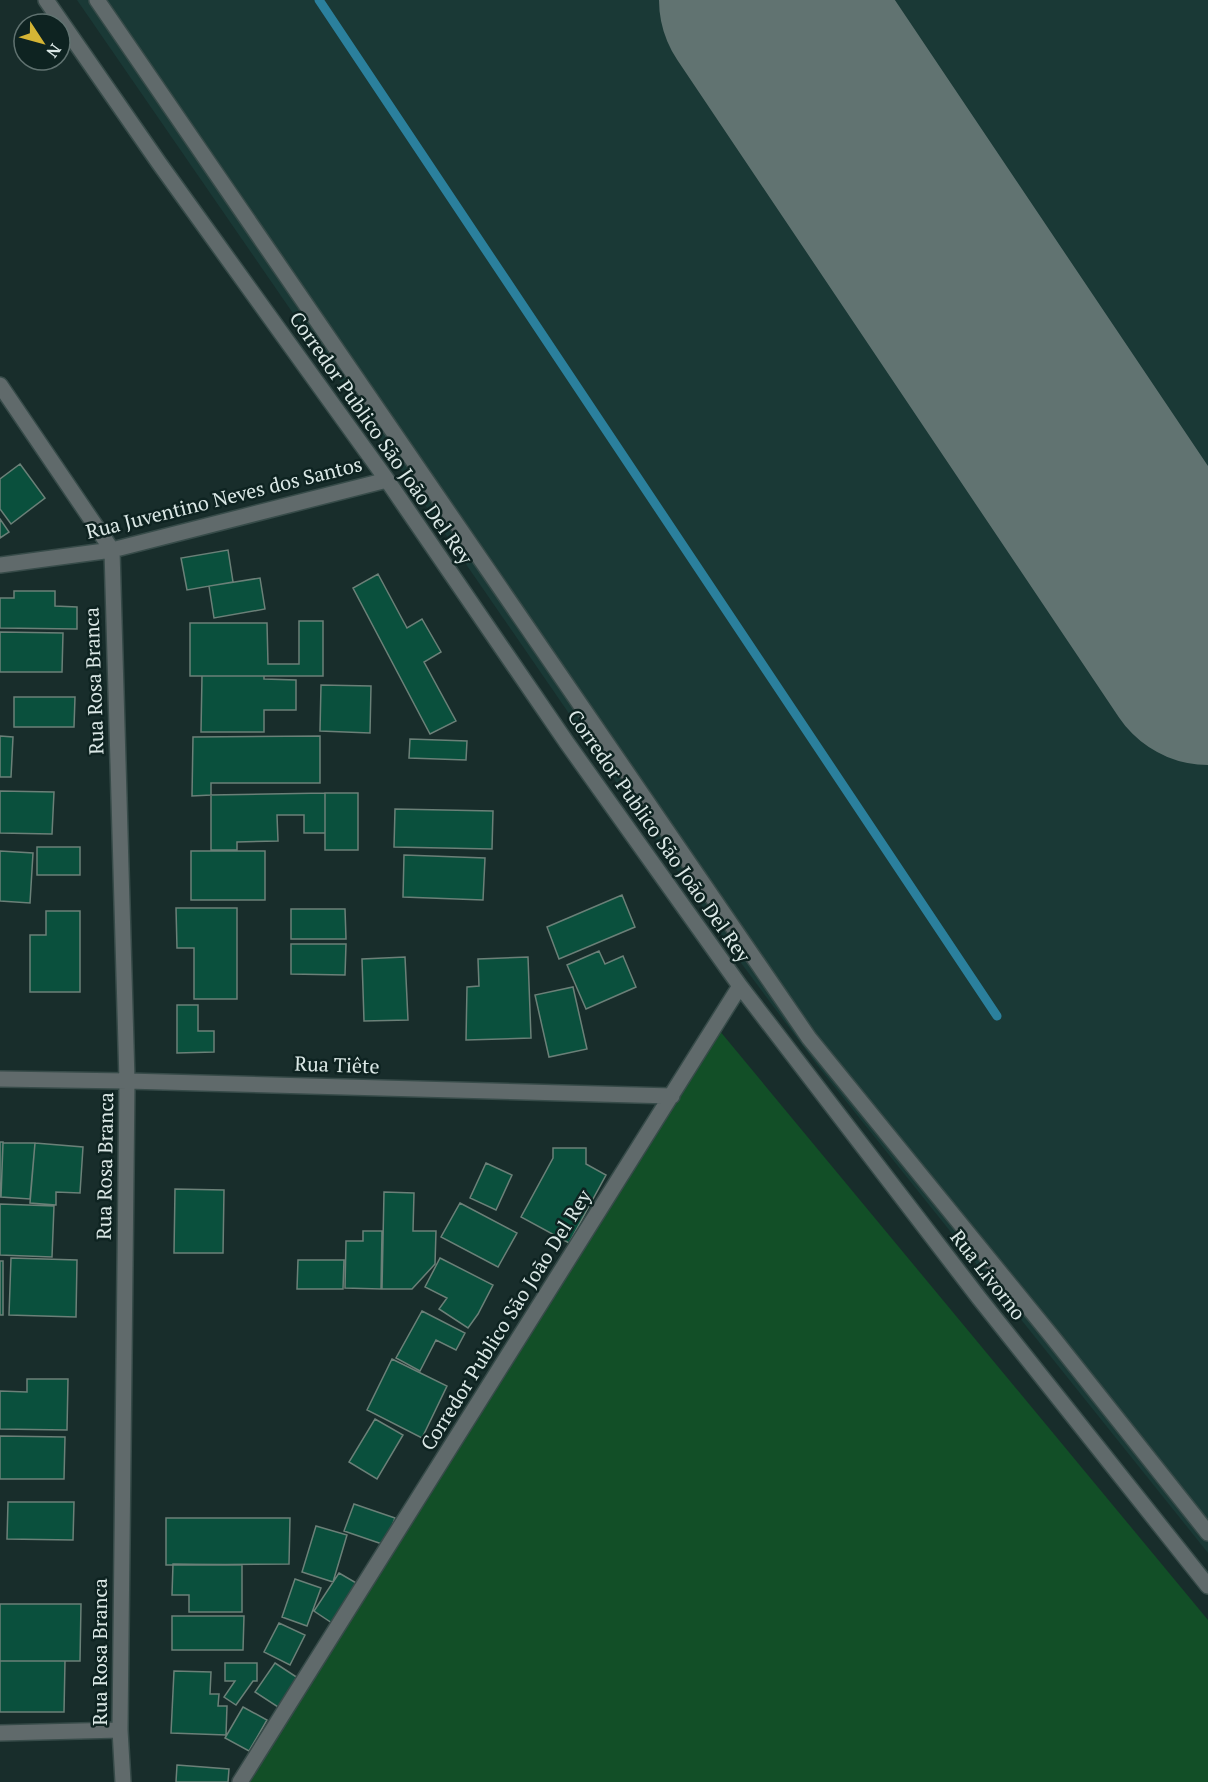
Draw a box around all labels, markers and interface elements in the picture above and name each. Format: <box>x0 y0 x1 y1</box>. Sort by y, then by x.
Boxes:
north arrow <box>12 12 72 72</box>
text: N <box>42 39 67 62</box>
street label: Corredor Publico São João Del Rey <box>284 306 480 570</box>
street label: Rua Juventino Neves dos Santos <box>83 450 365 545</box>
street label: Rua Rosa Branca <box>77 607 110 755</box>
street label: Corredor Publico São João Del Rey <box>562 704 758 968</box>
street label: Rua Tiête <box>294 1050 380 1079</box>
street label: Rua Rosa Branca <box>90 1092 119 1240</box>
street label: Corredor Publico São João Del Rey <box>414 1183 598 1455</box>
street label: Rua Livorno <box>945 1224 1032 1325</box>
street label: Rua Rosa Branca <box>86 1578 113 1726</box>

